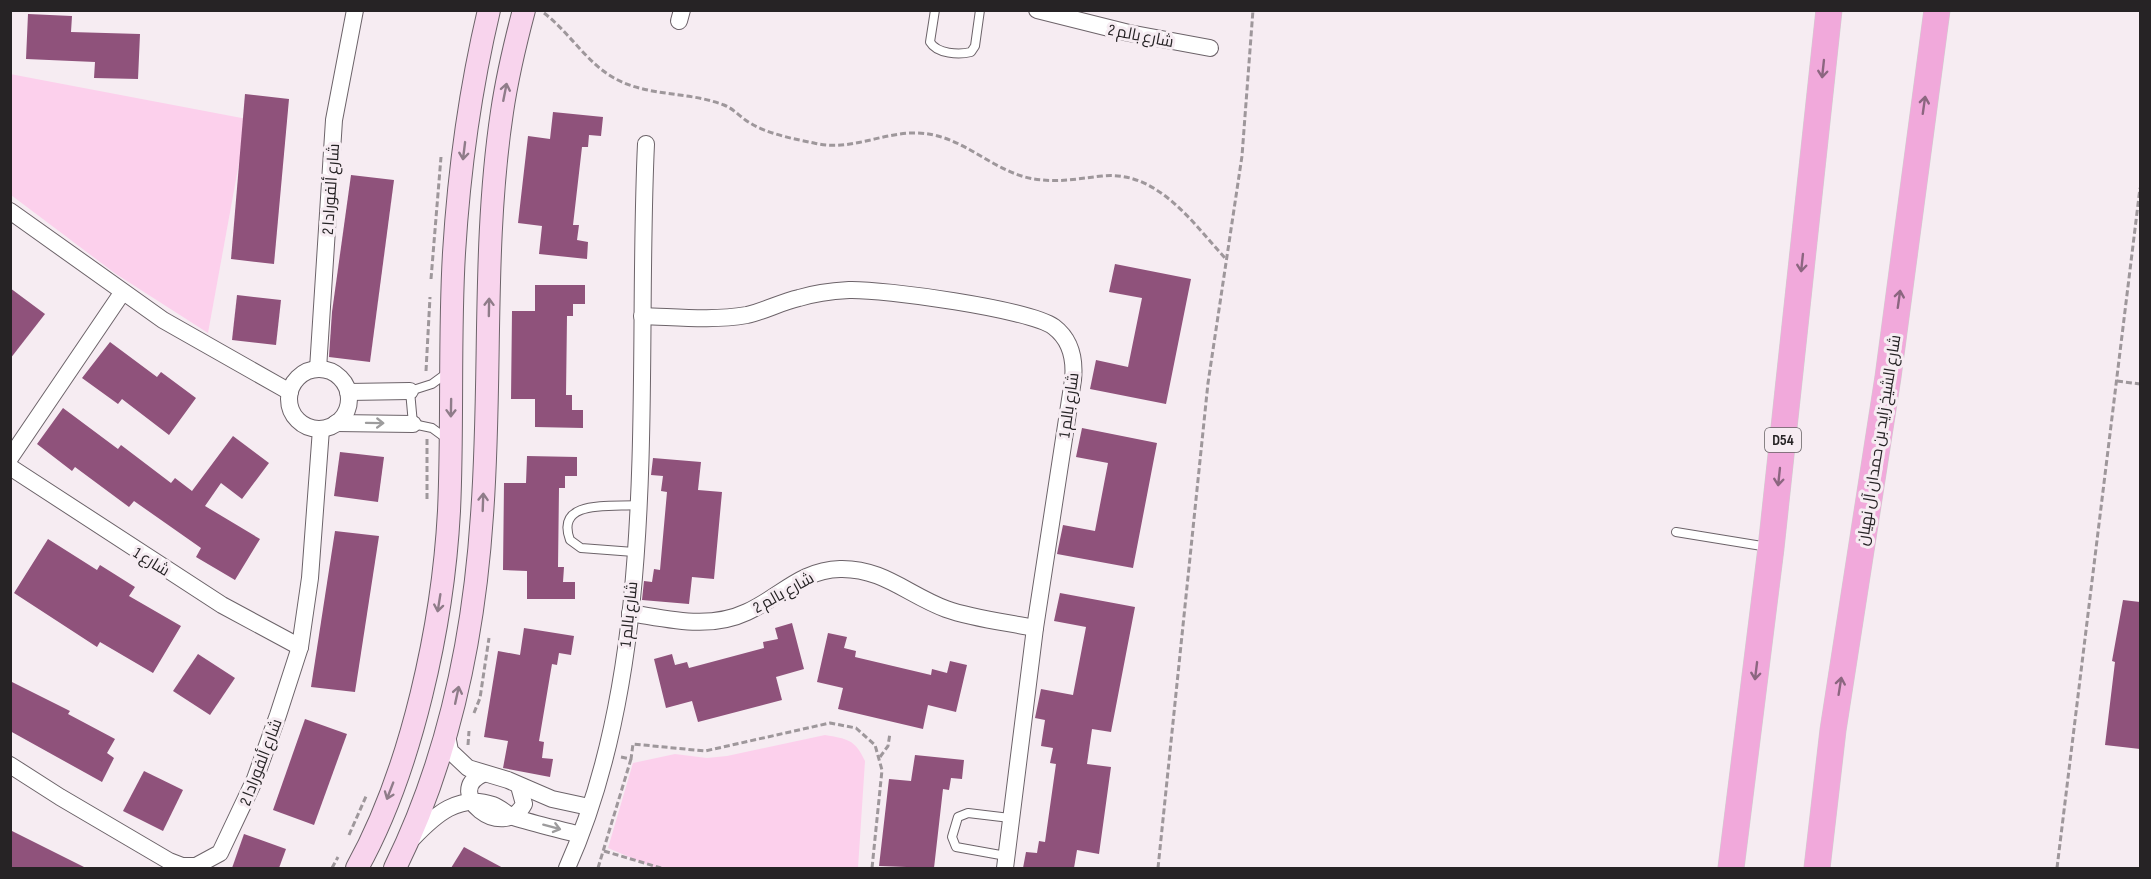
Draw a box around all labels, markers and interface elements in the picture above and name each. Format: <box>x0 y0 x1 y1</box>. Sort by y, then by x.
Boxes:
street label: شارع بالم 2 <box>1106 21 1175 53</box>
one-way arrow <box>1817 58 1828 78</box>
one-way arrow <box>500 83 511 102</box>
one-way arrow <box>1919 96 1930 116</box>
one-way arrow <box>458 140 469 160</box>
street label: شارع ألفورادا 2 <box>318 143 345 235</box>
one-way arrow <box>1796 252 1807 272</box>
one-way arrow <box>1893 289 1904 309</box>
one-way arrow <box>483 298 495 318</box>
street label: شارع الشيخ زايد بن حمدان آل نهيان <box>1853 333 1907 547</box>
street label: شارع بالم 1 <box>1056 371 1084 439</box>
one-way arrow <box>445 398 457 418</box>
one-way arrow <box>364 417 384 429</box>
road number: D54 <box>1765 428 1801 452</box>
one-way arrow <box>1773 467 1784 487</box>
one-way arrow <box>477 493 488 513</box>
street label: شارع 1 <box>129 544 173 582</box>
street label: شارع بالم 2 <box>750 569 818 619</box>
street label: شارع بالم 1 <box>617 581 643 648</box>
one-way arrow <box>433 592 444 612</box>
one-way arrow <box>1750 660 1761 680</box>
one-way arrow <box>1835 676 1846 696</box>
one-way arrow <box>451 686 463 705</box>
street label: شارع ألفورادا 2 <box>235 716 288 809</box>
one-way arrow <box>384 781 395 800</box>
one-way arrow <box>542 822 561 833</box>

